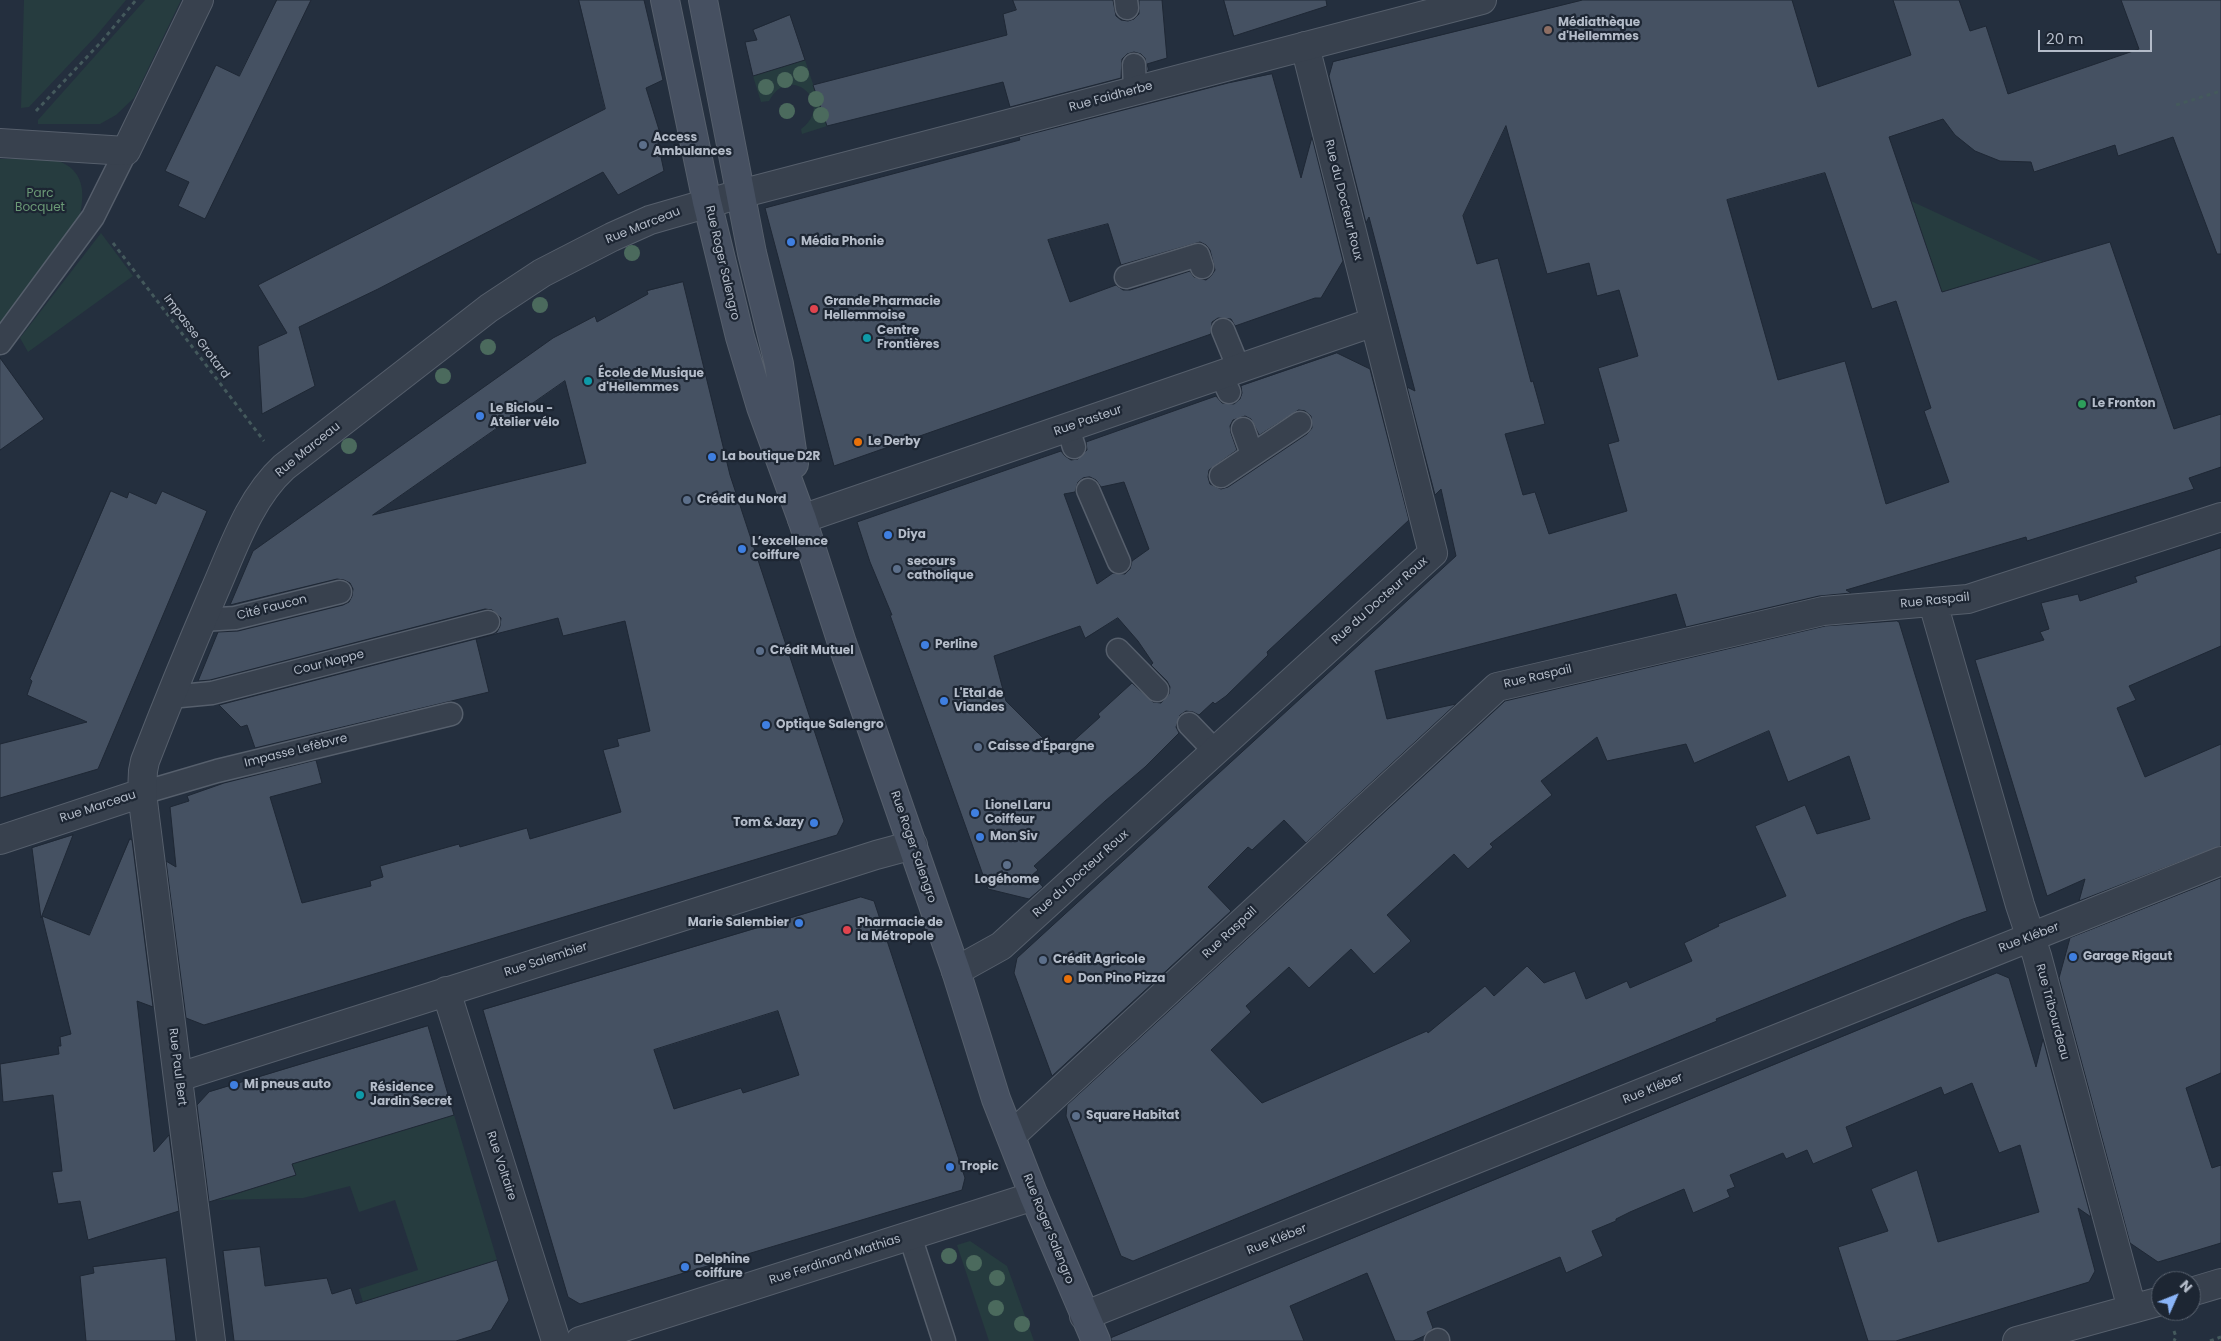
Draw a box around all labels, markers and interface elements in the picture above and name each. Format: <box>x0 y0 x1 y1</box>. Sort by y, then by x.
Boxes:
place label: Médiathèque d'Hellemmes <box>1558 16 1640 44</box>
scale bar <box>2041 20 2155 52</box>
marker: Médiathèque d'Hellemmes <box>1542 24 1554 36</box>
text: 20 m <box>2046 28 2084 49</box>
street label: Rue Faidherbe <box>1068 79 1154 115</box>
place label: Access Ambulances <box>653 131 732 159</box>
street label: Rue du Docteur Roux <box>1321 138 1365 262</box>
marker: Access Ambulances <box>637 139 649 151</box>
park label: Parc Bocquet <box>15 187 65 215</box>
street label: Rue Roger Salengro <box>702 204 742 322</box>
street label: Rue Marceau <box>604 205 682 247</box>
place label: Média Phonie <box>801 235 884 249</box>
marker: Média Phonie <box>785 236 797 248</box>
street label: Impasse Grotard <box>160 292 232 382</box>
place label: Grande Pharmacie Hellemmoise <box>824 295 941 323</box>
marker: Grande Pharmacie Hellemmoise <box>808 303 820 315</box>
place label: Centre Frontières <box>877 324 939 352</box>
marker: Centre Frontières <box>861 332 873 344</box>
place label: École de Musique d'Hellemmes <box>598 367 704 395</box>
marker: École de Musique d'Hellemmes <box>582 375 594 387</box>
place label: Le Fronton <box>2092 397 2156 411</box>
marker: Le Fronton <box>2076 398 2088 410</box>
place label: Le Biclou - Atelier vélo <box>490 402 559 430</box>
street label: Rue Pasteur <box>1052 403 1124 439</box>
marker: Le Biclou - Atelier vélo <box>474 410 486 422</box>
street label: Rue Marceau <box>273 420 343 480</box>
place label: Le Derby <box>868 435 921 449</box>
marker: Le Derby <box>852 436 864 448</box>
place label: La boutique D2R <box>722 450 820 464</box>
marker: La boutique D2R <box>706 451 718 463</box>
place label: Crédit du Nord <box>697 493 787 507</box>
marker: Crédit du Nord <box>681 494 693 506</box>
place label: Diya <box>898 528 926 542</box>
marker: Diya <box>882 529 894 541</box>
place label: L’excellence coiffure <box>752 535 828 563</box>
marker: L’excellence coiffure <box>736 543 748 555</box>
street label: Rue du Docteur Roux <box>1329 554 1431 648</box>
place label: secours catholique <box>907 555 974 583</box>
marker: secours catholique <box>891 563 903 575</box>
street label: Rue Raspail <box>1900 590 1970 612</box>
street label: Cité Faucon <box>235 592 309 624</box>
place label: Perline <box>935 638 978 652</box>
marker: Perline <box>919 639 931 651</box>
place label: Crédit Mutuel <box>770 644 854 658</box>
marker: Crédit Mutuel <box>754 645 766 657</box>
street label: Cour Noppe <box>292 647 366 679</box>
street label: Rue Raspail <box>1503 662 1573 692</box>
place label: L'Etal de Viandes <box>954 687 1005 715</box>
marker: L'Etal de Viandes <box>938 695 950 707</box>
place label: Optique Salengro <box>776 718 884 732</box>
marker: Optique Salengro <box>760 719 772 731</box>
street label: Impasse Lefèbvre <box>243 731 349 771</box>
place label: Caisse d'Épargne <box>988 740 1095 754</box>
marker: Caisse d'Épargne <box>972 741 984 753</box>
street label: Rue Marceau <box>58 788 138 826</box>
street label: Rue Roger Salengro <box>887 789 939 905</box>
place label: Lionel Laru Coiffeur <box>985 799 1051 827</box>
marker: Lionel Laru Coiffeur <box>969 807 981 819</box>
place label: Tom & Jazy <box>733 816 804 830</box>
marker: Tom & Jazy <box>808 817 820 829</box>
street label: Rue du Docteur Roux <box>1030 827 1132 921</box>
place label: Mon Siv <box>990 830 1038 844</box>
marker: Mon Siv <box>974 831 986 843</box>
marker: Logéhome <box>1001 859 1013 871</box>
place label: Logéhome <box>975 873 1039 887</box>
street label: Rue Raspail <box>1200 904 1260 962</box>
place label: Marie Salembier <box>688 916 789 930</box>
place label: Pharmacie de la Métropole <box>857 916 943 944</box>
marker: Marie Salembier <box>793 917 805 929</box>
street label: Rue Kléber <box>1997 920 2061 956</box>
marker: Pharmacie de la Métropole <box>841 924 853 936</box>
street label: Rue Salembier <box>503 940 589 980</box>
place label: Garage Rigaut <box>2083 950 2172 964</box>
marker: Garage Rigaut <box>2067 951 2079 963</box>
place label: Crédit Agricole <box>1053 953 1145 967</box>
marker: Crédit Agricole <box>1037 954 1049 966</box>
street label: Rue Tribourdeau <box>2032 962 2072 1062</box>
place label: Don Pino Pizza <box>1078 972 1165 986</box>
marker: Don Pino Pizza <box>1062 973 1074 985</box>
street label: Rue Paul Bert <box>165 1027 189 1107</box>
street label: Rue Kléber <box>1621 1070 1685 1108</box>
place label: Mi pneus auto <box>244 1078 331 1092</box>
marker: Mi pneus auto <box>228 1079 240 1091</box>
place label: Résidence Jardin Secret <box>370 1081 452 1109</box>
marker: Résidence Jardin Secret <box>354 1089 366 1101</box>
place label: Square Habitat <box>1086 1109 1179 1123</box>
marker: Square Habitat <box>1070 1110 1082 1122</box>
street label: Rue Voltaire <box>483 1130 519 1202</box>
place label: Tropic <box>960 1160 999 1174</box>
marker: Tropic <box>944 1161 956 1173</box>
street label: Rue Roger Salengro <box>1019 1172 1077 1286</box>
street label: Rue Kléber <box>1245 1221 1309 1259</box>
street label: Rue Ferdinand Mathias <box>768 1232 902 1288</box>
place label: Delphine coiffure <box>695 1253 750 1281</box>
marker: Delphine coiffure <box>679 1261 691 1273</box>
north arrow <box>2151 1271 2201 1321</box>
text: N <box>2175 1276 2197 1297</box>

